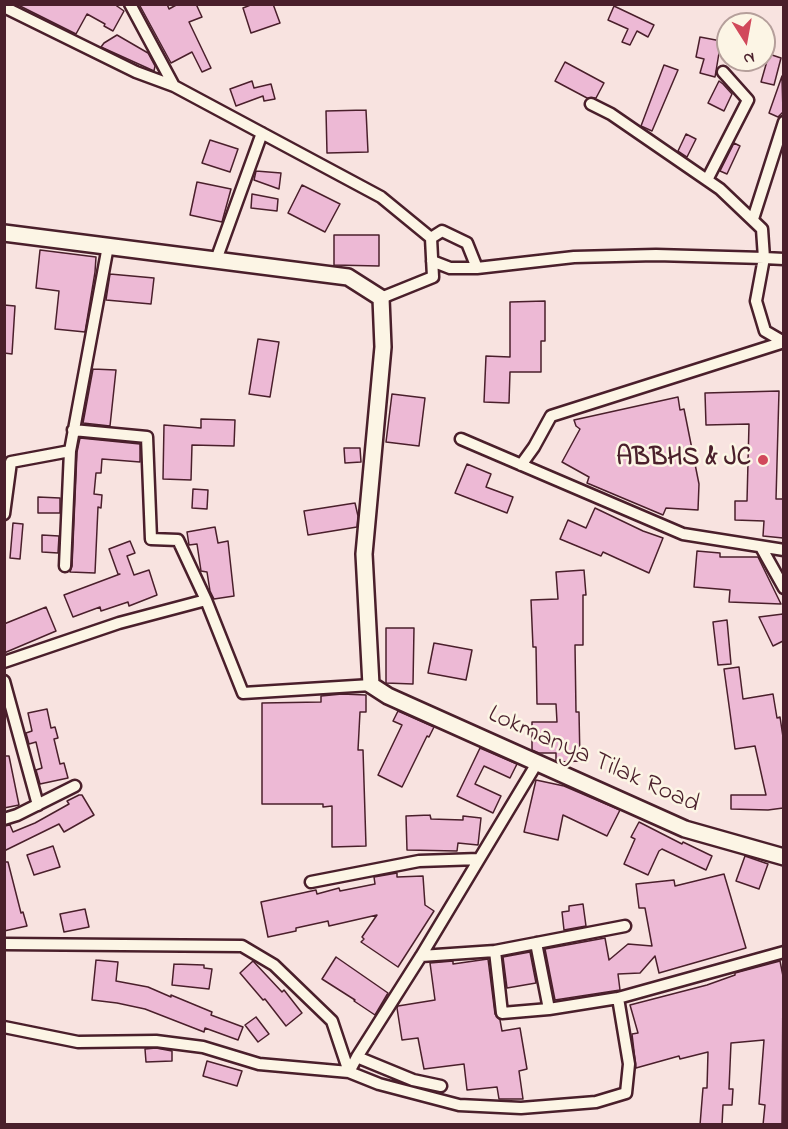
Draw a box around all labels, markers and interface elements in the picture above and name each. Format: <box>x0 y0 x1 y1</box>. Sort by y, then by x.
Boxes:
north arrow <box>716 12 776 72</box>
text: N <box>741 45 757 71</box>
place label: ABBHS & JC <box>616 444 751 476</box>
marker: ABBHS & JC <box>756 453 770 467</box>
street label: Lokmanya Tilak Road <box>482 700 704 822</box>

